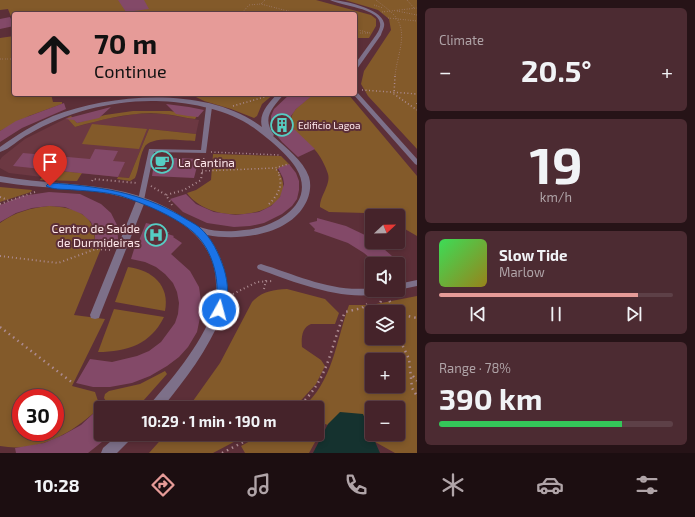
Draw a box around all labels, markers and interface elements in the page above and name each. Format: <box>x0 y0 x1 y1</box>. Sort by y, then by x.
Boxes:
text: 70 m <box>94 26 157 60</box>
icon: ahead <box>28 28 80 80</box>
text: Climate <box>439 32 484 48</box>
text: 20.5° <box>521 52 592 88</box>
text: − <box>439 58 452 84</box>
text: + <box>661 58 673 84</box>
text: Continue <box>94 60 167 82</box>
building icon: Edificio Lagoa <box>269 112 295 138</box>
place label: Edificio Lagoa <box>298 119 361 131</box>
text: 19 <box>529 132 583 194</box>
pin <box>33 145 67 186</box>
cafe icon: La Cantina <box>149 149 175 175</box>
icon: arrive <box>39 151 61 173</box>
place label: La Cantina <box>178 155 235 169</box>
text: km/h <box>540 189 572 205</box>
north arrow <box>365 209 405 249</box>
map controls <box>365 209 405 441</box>
place label: Centro de Saúde de Durmideiras <box>52 221 140 249</box>
hospital icon: Centro de Saúde de Durmideiras <box>143 222 169 248</box>
text: Slow Tide <box>499 246 567 264</box>
button: sound <box>365 257 405 297</box>
text: Marlow <box>499 264 545 280</box>
position arrow <box>198 289 240 331</box>
icon: previous <box>467 303 489 325</box>
icon: pause <box>545 303 567 325</box>
icon: next <box>623 303 645 325</box>
button: layers <box>365 305 405 345</box>
button: + <box>365 353 405 393</box>
text: Range · 78% <box>439 360 511 376</box>
text: 390 km <box>439 380 542 416</box>
speed limit sign: 30 <box>12 389 64 441</box>
button: − <box>365 401 405 441</box>
text: 10:29 · 1 min · 190 m <box>141 412 277 430</box>
icon: directions <box>149 471 177 499</box>
icon: music <box>245 471 273 499</box>
icon: phone <box>342 471 370 499</box>
icon: climate <box>439 471 467 499</box>
icon: car <box>536 471 564 499</box>
icon: filters <box>633 471 661 499</box>
text: 10:28 <box>34 474 80 496</box>

